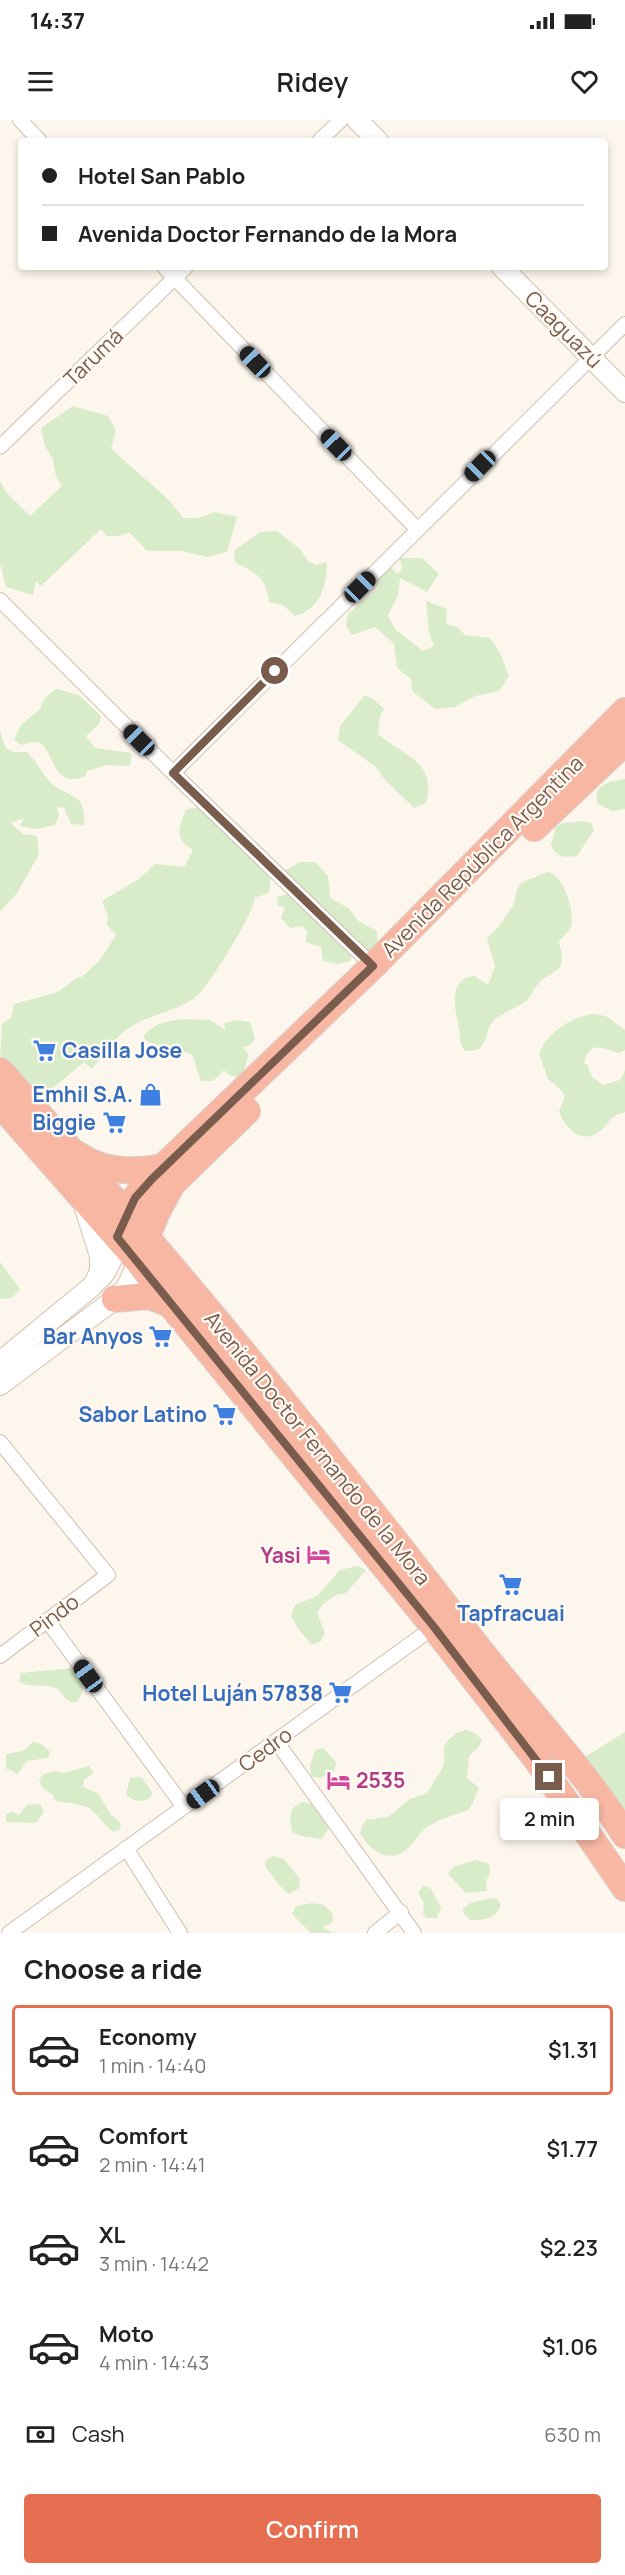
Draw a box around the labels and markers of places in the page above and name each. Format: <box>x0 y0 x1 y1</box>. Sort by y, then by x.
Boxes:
place label: Casilla Jose <box>62 1036 182 1064</box>
supermarket icon: Casilla Jose <box>31 1037 57 1063</box>
place label: Emhil S.A. <box>33 1080 133 1108</box>
shop icon: Emhil S.A. <box>138 1081 164 1107</box>
place label: Biggie <box>32 1108 96 1136</box>
supermarket icon: Biggie <box>101 1109 127 1135</box>
place label: Bar Anyos <box>43 1322 143 1350</box>
supermarket icon: Bar Anyos <box>148 1323 174 1349</box>
place label: Sabor Latino <box>78 1400 207 1428</box>
supermarket icon: Sabor Latino <box>212 1401 238 1427</box>
place label: Yasi <box>260 1541 301 1569</box>
hotel icon: Yasi <box>306 1542 332 1568</box>
supermarket icon: Tapfracuai <box>498 1572 524 1598</box>
place label: Tapfracuai <box>457 1599 565 1627</box>
place label: Hotel Luján 57838 <box>142 1679 323 1707</box>
supermarket icon: Hotel Luján 57838 <box>328 1680 354 1706</box>
place label: 2535 <box>356 1766 405 1794</box>
hotel icon: 2535 <box>325 1767 351 1793</box>

